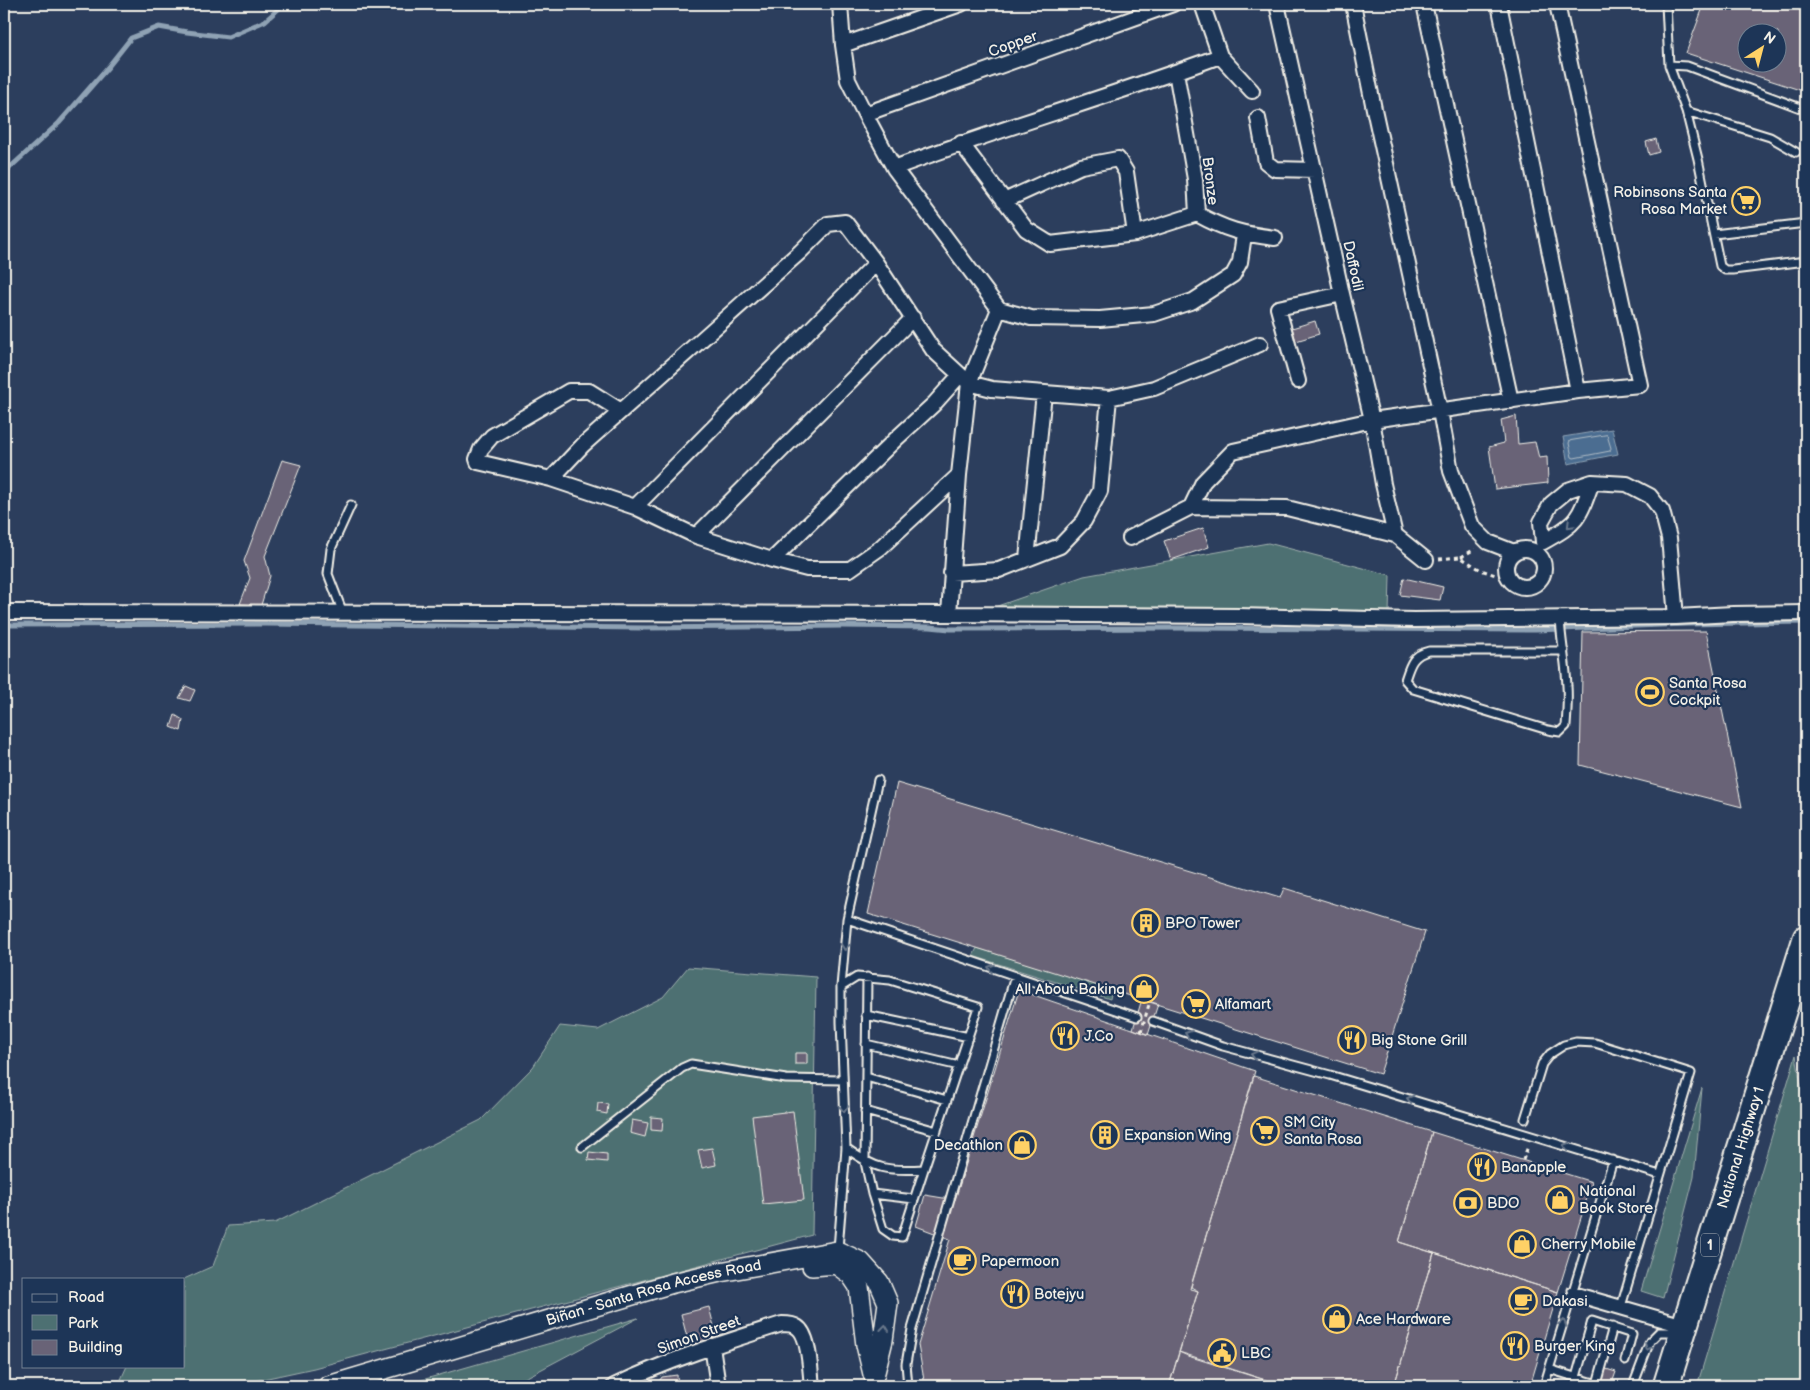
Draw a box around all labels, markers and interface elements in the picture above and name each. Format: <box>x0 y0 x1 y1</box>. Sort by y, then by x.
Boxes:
north arrow <box>1738 22 1788 72</box>
street label: Copper <box>986 26 1041 62</box>
text: N <box>1760 28 1779 48</box>
street label: Bronze <box>1198 156 1222 206</box>
place label: Robinsons Santa Rosa Market <box>1613 183 1727 219</box>
supermarket icon: Robinsons Santa Rosa Market <box>1731 186 1761 216</box>
street label: Daffodil <box>1338 239 1368 293</box>
one-way arrow <box>1567 519 1576 528</box>
place label: Santa Rosa Cockpit <box>1669 674 1747 710</box>
sports icon: Santa Rosa Cockpit <box>1635 677 1665 707</box>
building icon: BPO Tower <box>1131 908 1161 938</box>
place label: BPO Tower <box>1165 914 1240 933</box>
one-way arrow <box>839 943 850 951</box>
one-way arrow <box>988 964 996 974</box>
shop icon: All About Baking <box>1129 974 1159 1004</box>
place label: All About Baking <box>1015 980 1125 999</box>
supermarket icon: Alfamart <box>1181 989 1211 1019</box>
place label: Alfamart <box>1215 995 1272 1014</box>
restaurant icon: J.Co <box>1050 1021 1080 1051</box>
restaurant icon: Big Stone Grill <box>1337 1025 1367 1055</box>
place label: J.Co <box>1084 1027 1114 1046</box>
one-way arrow <box>1184 1030 1193 1040</box>
place label: Big Stone Grill <box>1371 1031 1467 1050</box>
one-way arrow <box>1251 1050 1259 1060</box>
street label: National Highway 1 <box>1713 1084 1768 1210</box>
one-way arrow <box>1407 1095 1415 1105</box>
one-way arrow <box>839 1105 850 1113</box>
place label: SM City Santa Rosa <box>1284 1113 1362 1149</box>
supermarket icon: SM City Santa Rosa <box>1250 1116 1280 1146</box>
building icon: Expansion Wing <box>1090 1120 1120 1150</box>
place label: Expansion Wing <box>1124 1126 1232 1145</box>
shop icon: Decathlon <box>1007 1130 1037 1160</box>
place label: Decathlon <box>934 1136 1003 1155</box>
one-way arrow <box>1562 1142 1571 1152</box>
restaurant icon: Banapple <box>1467 1152 1497 1182</box>
place label: Banapple <box>1501 1158 1566 1177</box>
place label: National Book Store <box>1579 1182 1653 1218</box>
shop icon: National Book Store <box>1545 1185 1575 1215</box>
bank icon: BDO <box>1453 1188 1483 1218</box>
place label: BDO <box>1487 1194 1520 1213</box>
shop icon: Cherry Mobile <box>1507 1229 1537 1259</box>
road number: 1 <box>1701 1234 1719 1256</box>
place label: Cherry Mobile <box>1541 1235 1636 1254</box>
cafe icon: Papermoon <box>947 1246 977 1276</box>
place label: Papermoon <box>981 1252 1059 1271</box>
street label: Biñan - Santa Rosa Access Road <box>544 1255 763 1330</box>
legend <box>22 1278 185 1368</box>
restaurant icon: Botejyu <box>1000 1279 1030 1309</box>
place label: Botejyu <box>1034 1285 1084 1304</box>
cafe icon: Dakasi <box>1508 1286 1538 1316</box>
text: Road <box>68 1288 104 1307</box>
place label: Dakasi <box>1542 1292 1588 1311</box>
shop icon: Ace Hardware <box>1322 1304 1352 1334</box>
place label: Ace Hardware <box>1356 1310 1451 1329</box>
street label: Simon Street <box>655 1311 743 1359</box>
text: Park <box>68 1314 99 1333</box>
one-way arrow <box>1557 1319 1567 1327</box>
one-way arrow <box>879 1324 889 1333</box>
restaurant icon: Burger King <box>1500 1331 1530 1361</box>
place label: Burger King <box>1534 1337 1615 1356</box>
text: Building <box>68 1338 123 1357</box>
public building icon: LBC <box>1207 1338 1237 1368</box>
one-way arrow <box>1644 1342 1654 1351</box>
place label: LBC <box>1241 1344 1271 1363</box>

